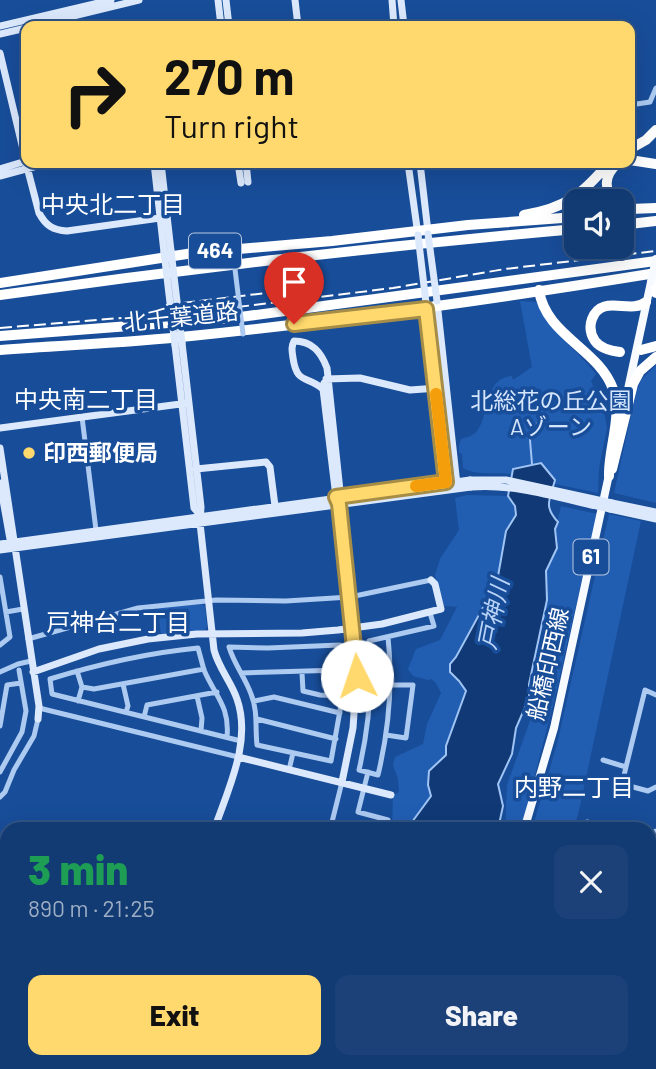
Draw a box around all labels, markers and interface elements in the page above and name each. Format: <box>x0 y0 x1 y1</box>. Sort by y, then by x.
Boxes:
text: 270 m <box>164 46 294 105</box>
icon: right <box>49 49 140 140</box>
text: Turn right <box>164 106 299 144</box>
district label: 中央北二丁目 <box>41 189 185 218</box>
map controls <box>564 189 634 259</box>
button: sound <box>564 189 634 259</box>
road number: 464 <box>189 233 241 268</box>
pin <box>264 252 324 324</box>
icon: arrive <box>275 263 313 301</box>
street label: 北千葉道路 <box>122 296 240 336</box>
district label: 中央南二丁目 <box>14 384 158 413</box>
park label: 北総花の丘公園 Aゾーン <box>471 386 632 440</box>
place label: 印西郵便局 <box>43 438 158 466</box>
marker: 印西郵便局 <box>21 445 37 461</box>
road number: 61 <box>574 540 608 574</box>
water label: 戸神川 <box>471 573 514 652</box>
street label: 船橋印西線 <box>520 605 574 723</box>
district label: 戸神台二丁目 <box>46 607 190 636</box>
position arrow <box>320 639 394 713</box>
district label: 内野二丁目 <box>514 772 634 801</box>
text: 3 min <box>28 843 128 893</box>
button: close <box>554 845 628 919</box>
text: 890 m · 21:25 <box>28 894 155 922</box>
button: Exit <box>28 975 321 1055</box>
button: Share <box>335 975 628 1055</box>

